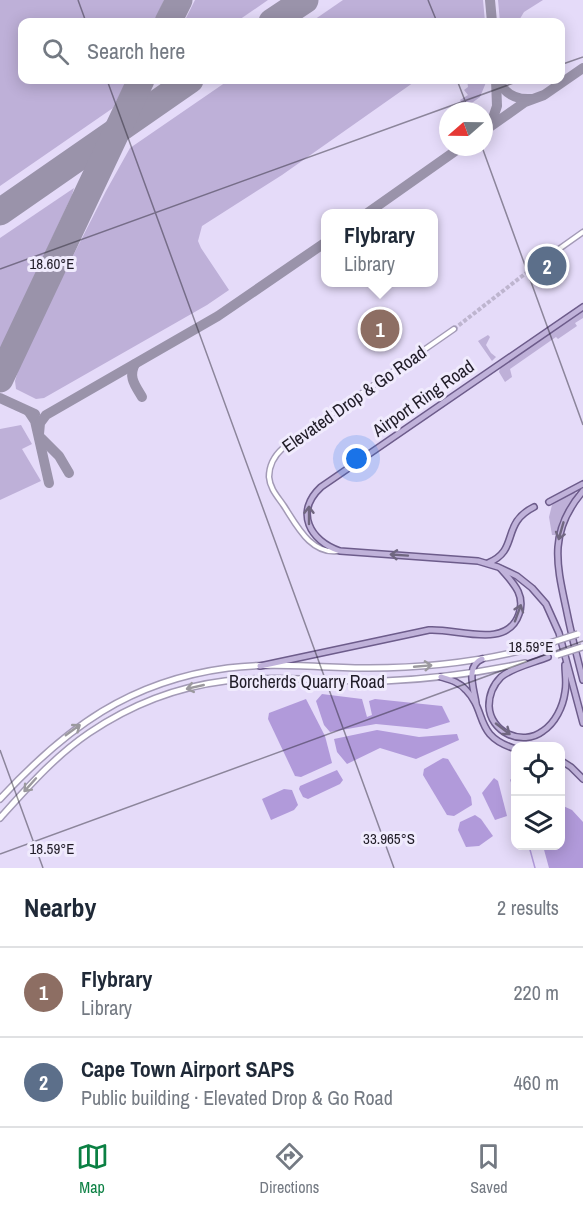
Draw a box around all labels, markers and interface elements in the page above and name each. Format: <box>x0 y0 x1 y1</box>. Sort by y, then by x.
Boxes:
search box <box>18 18 565 84</box>
icon: search <box>39 35 72 68</box>
text: Search here <box>87 36 185 66</box>
north arrow <box>439 102 493 156</box>
popup <box>321 209 438 287</box>
text: Flybrary <box>344 220 415 250</box>
pin: 2 <box>528 244 566 288</box>
text: Library <box>344 250 395 277</box>
text: 18.60°E <box>30 253 75 274</box>
pin: 1 <box>360 306 400 352</box>
street label: Elevated Drop & Go Road <box>277 340 431 458</box>
street label: Airport Ring Road <box>366 354 479 443</box>
your location <box>342 444 371 473</box>
one-way arrow <box>303 506 315 525</box>
one-way arrow <box>555 521 566 540</box>
one-way arrow <box>390 549 410 560</box>
one-way arrow <box>513 605 524 623</box>
text: 18.59°E <box>509 636 554 657</box>
one-way arrow <box>413 660 433 671</box>
street label: Borcherds Quarry Road <box>229 669 385 694</box>
one-way arrow <box>185 682 205 693</box>
one-way arrow <box>495 722 511 735</box>
one-way arrow <box>64 724 80 736</box>
map controls <box>511 742 565 850</box>
button: locate <box>511 742 565 796</box>
one-way arrow <box>23 777 37 792</box>
button: layers <box>511 796 565 850</box>
text: 33.965°S <box>363 828 415 849</box>
text: 18.59°E <box>30 838 75 859</box>
text: Nearby <box>24 890 96 925</box>
text: 2 results <box>497 894 559 921</box>
text: Flybrary <box>81 964 152 994</box>
text: 1 <box>39 979 48 1006</box>
text: 220 m <box>513 979 559 1006</box>
text: Library <box>81 994 132 1021</box>
text: Cape Town Airport SAPS <box>81 1054 295 1084</box>
text: 2 <box>39 1069 48 1096</box>
text: 460 m <box>513 1069 559 1096</box>
text: Public building · Elevated Drop & Go Road <box>81 1084 393 1111</box>
tab: Map <box>76 1140 109 1198</box>
tab: Directions <box>260 1140 319 1198</box>
tab: Saved <box>470 1140 508 1198</box>

